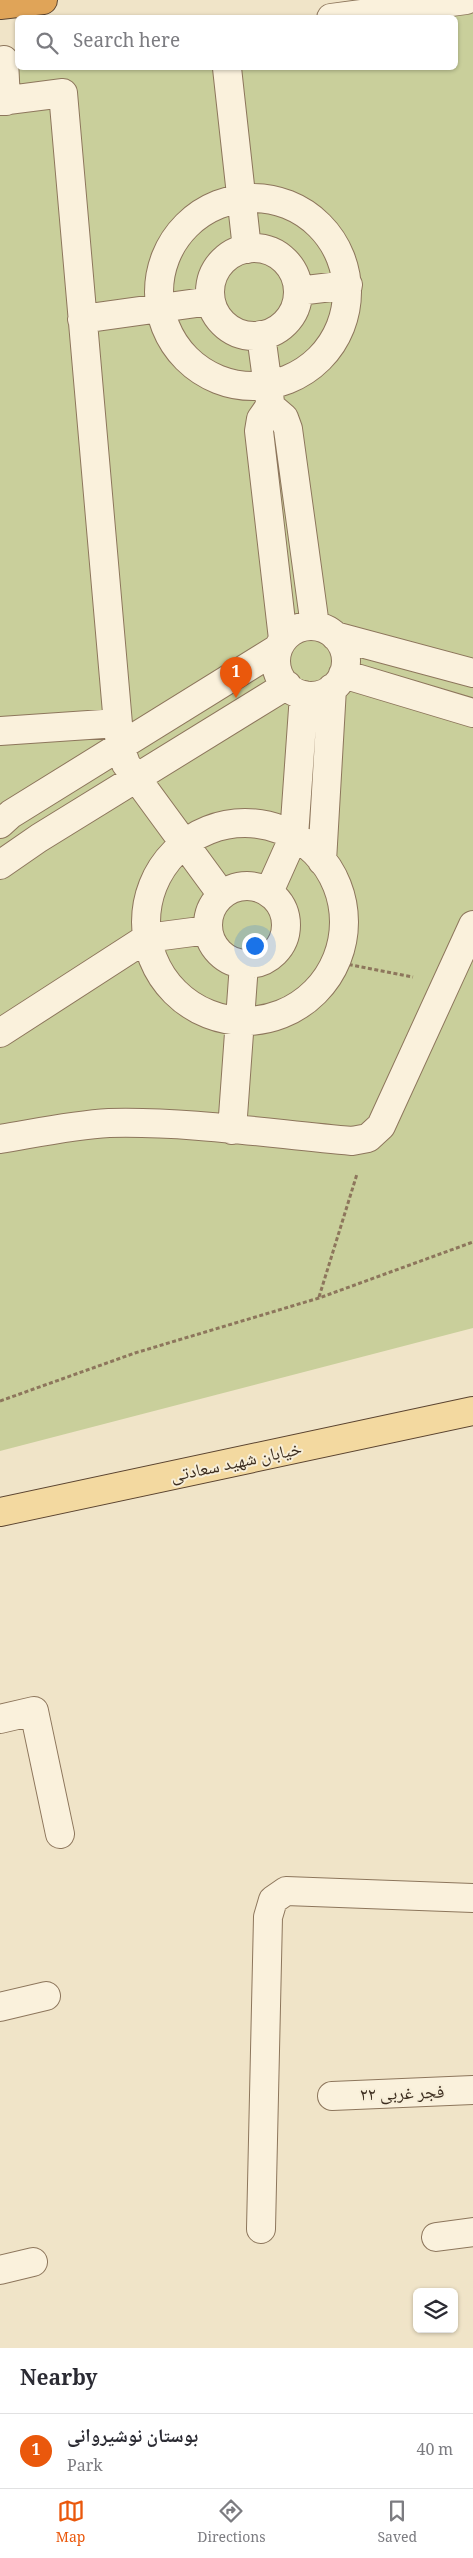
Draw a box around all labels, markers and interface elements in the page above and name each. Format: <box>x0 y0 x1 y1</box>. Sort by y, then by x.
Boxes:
search box <box>15 15 458 70</box>
text: Search here <box>73 27 180 59</box>
icon: search <box>33 29 61 57</box>
pin: 1 <box>220 657 252 698</box>
your location <box>242 933 268 959</box>
street label: خیابان شهید سعادتی <box>168 1435 305 1493</box>
street label: فجر غربی ۲۲ <box>359 2079 445 2111</box>
map controls <box>413 2288 458 2333</box>
button: layers <box>413 2288 458 2333</box>
text: Nearby <box>20 2363 98 2398</box>
text: بوستان نوشیروانی <box>67 2422 198 2454</box>
text: 1 <box>32 2438 40 2465</box>
text: 40 m <box>416 2438 453 2465</box>
text: Park <box>67 2454 103 2481</box>
tab: Map <box>56 2497 85 2551</box>
tab: Directions <box>197 2497 266 2551</box>
tab: Saved <box>377 2497 417 2551</box>

